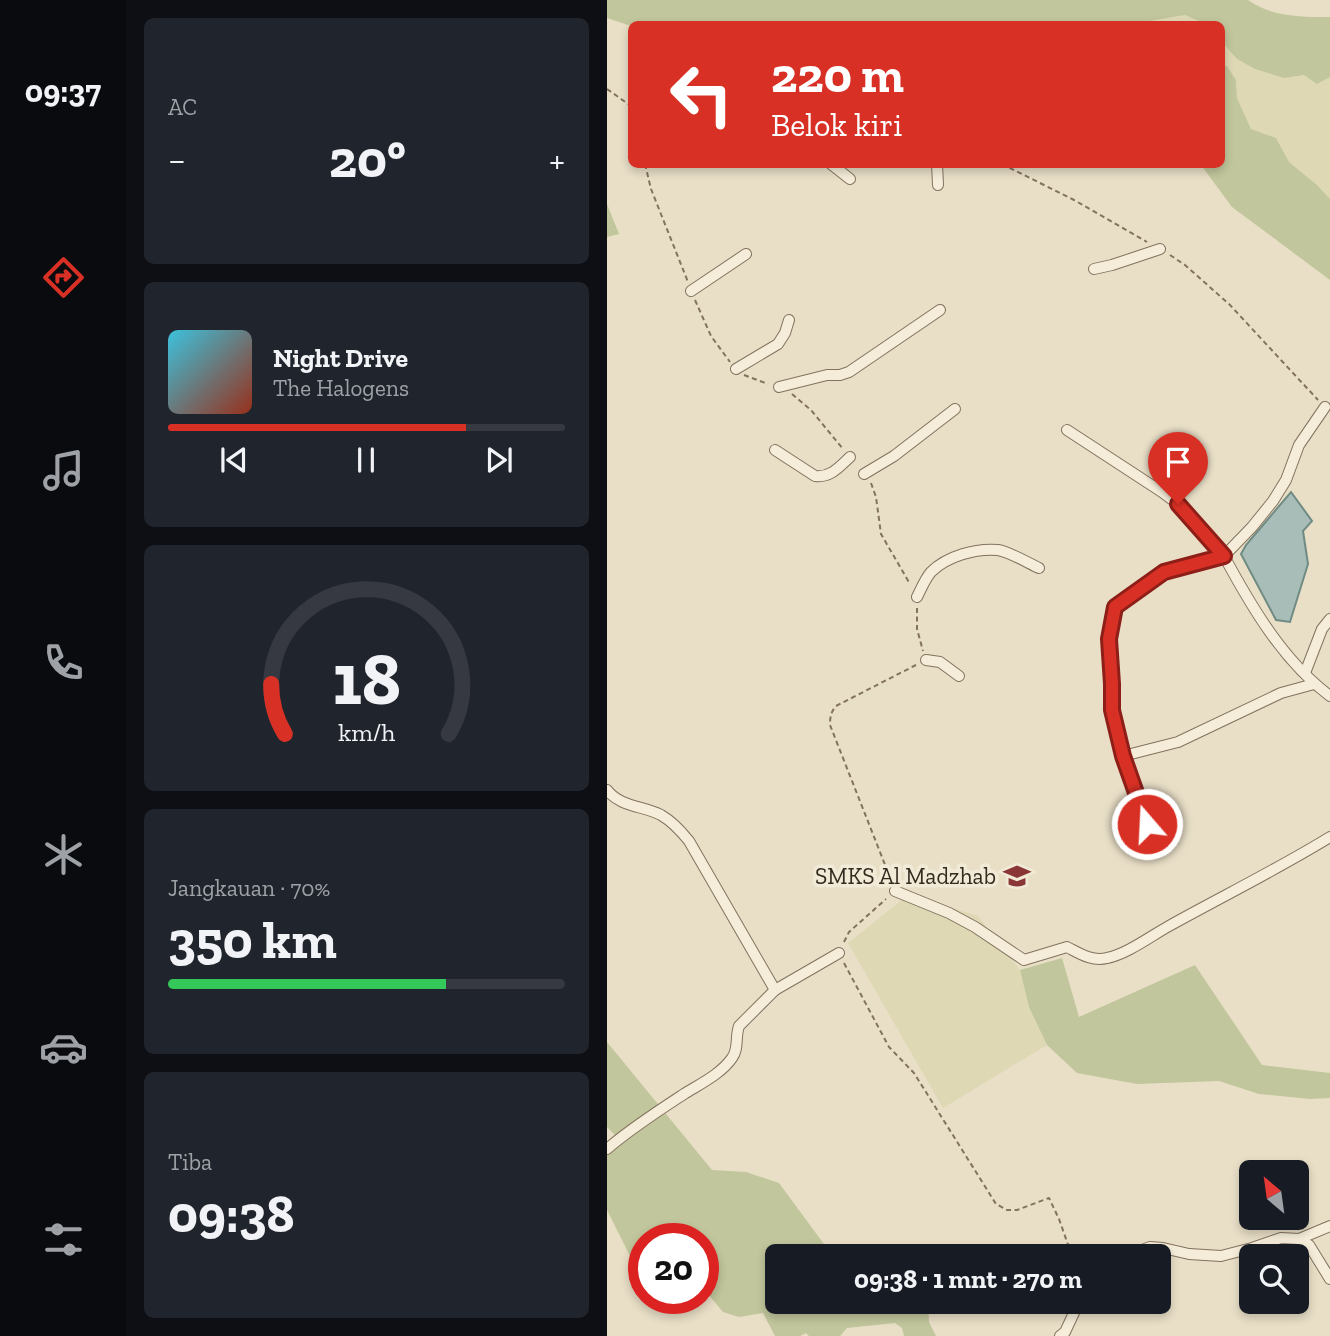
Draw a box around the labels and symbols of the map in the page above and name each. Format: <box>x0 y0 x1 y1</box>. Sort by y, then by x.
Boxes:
pin <box>1148 432 1208 504</box>
position arrow <box>1110 787 1184 861</box>
school or university icon: SMKS Al Madzhab <box>1002 861 1032 891</box>
place label: SMKS Al Madzhab <box>815 862 996 890</box>
north arrow <box>1239 1160 1309 1230</box>
speed limit sign: 20 <box>628 1223 719 1314</box>

